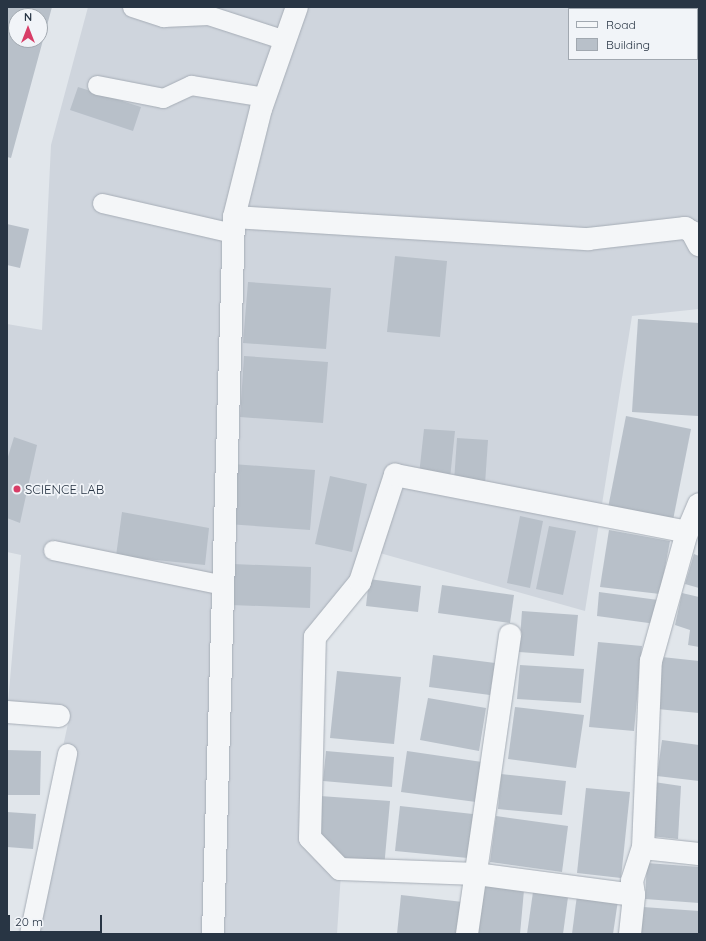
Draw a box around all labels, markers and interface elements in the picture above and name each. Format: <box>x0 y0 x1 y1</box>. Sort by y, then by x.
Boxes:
north arrow <box>8 8 48 48</box>
legend <box>568 8 698 60</box>
text: N <box>24 10 32 24</box>
text: Road <box>606 17 636 32</box>
text: Building <box>606 37 650 52</box>
place label: SCIENCE LAB <box>25 481 104 497</box>
marker: SCIENCE LAB <box>12 484 22 494</box>
scale bar <box>10 907 104 933</box>
text: 20 m <box>15 914 43 929</box>

